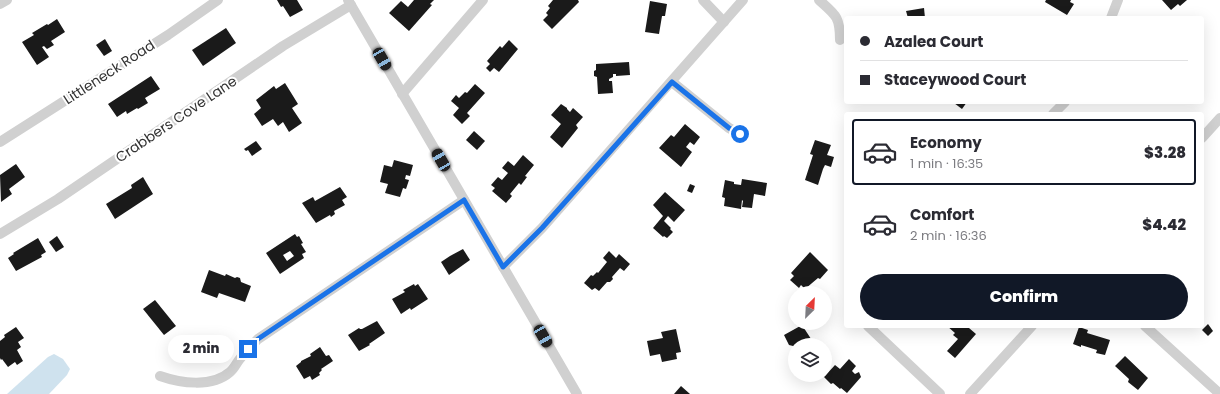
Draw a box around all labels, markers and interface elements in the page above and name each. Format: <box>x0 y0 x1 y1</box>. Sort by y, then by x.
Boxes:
text: Azalea Court <box>884 31 983 52</box>
street label: Littleneck Road <box>59 35 159 109</box>
car <box>371 46 393 72</box>
text: Staceywood Court <box>884 69 1026 90</box>
street label: Crabbers Cove Lane <box>111 71 241 167</box>
route start <box>731 125 749 143</box>
text: Economy <box>910 132 982 153</box>
icon: car <box>862 134 898 170</box>
text: $3.28 <box>1144 142 1186 163</box>
car <box>430 147 452 173</box>
text: 1 min · 16:35 <box>910 154 983 173</box>
text: Comfort <box>910 204 974 225</box>
icon: car <box>862 206 898 242</box>
text: $4.42 <box>1142 214 1186 235</box>
text: 2 min · 16:36 <box>910 226 987 245</box>
button: Confirm <box>860 274 1188 320</box>
north arrow <box>788 286 832 330</box>
map controls <box>788 286 832 382</box>
car <box>532 323 554 349</box>
callout: 2 min <box>168 335 234 363</box>
button: layers <box>788 338 832 382</box>
text: 2 min <box>183 339 219 358</box>
route end <box>239 340 257 358</box>

